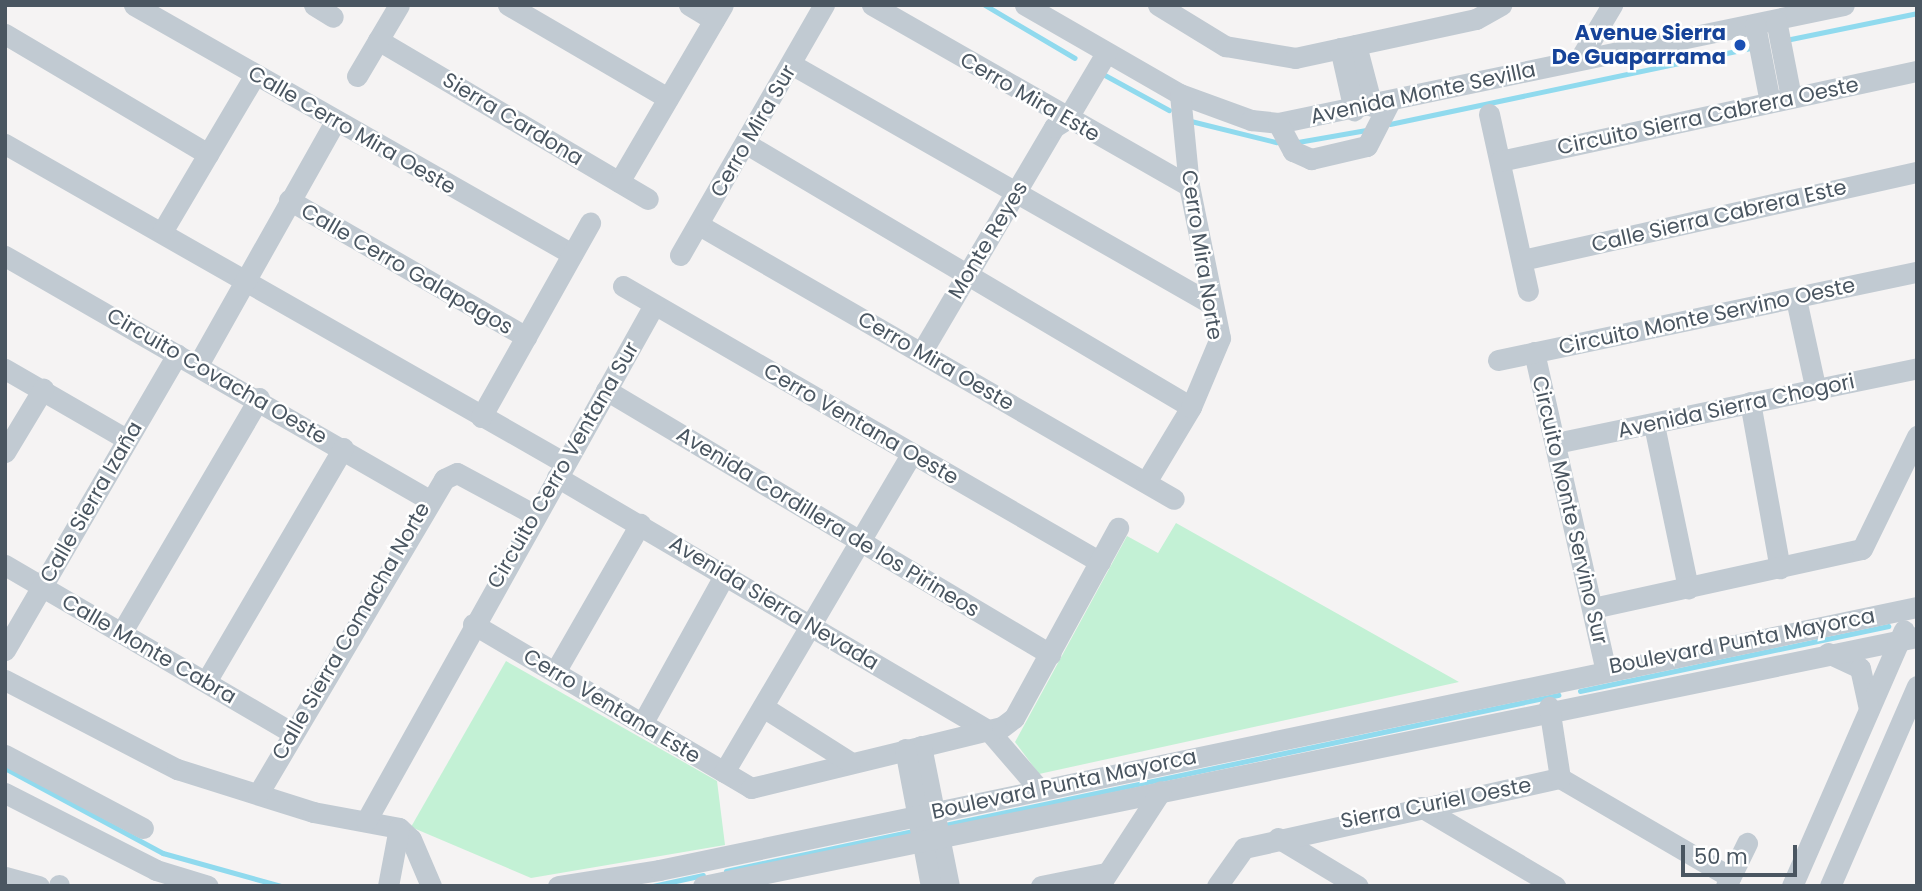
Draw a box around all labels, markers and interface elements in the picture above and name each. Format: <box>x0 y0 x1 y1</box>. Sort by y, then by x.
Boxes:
place label: Avenue Sierra De Guaparrama <box>1552 20 1726 70</box>
marker: Avenue Sierra De Guaparrama <box>1732 37 1748 53</box>
street label: Cerro Mira Este <box>956 47 1104 147</box>
street label: Avenida Monte Sevilla <box>1308 57 1538 129</box>
street label: Calle Cerro Mira Oeste <box>244 60 460 200</box>
street label: Cerro Mira Sur <box>705 60 801 202</box>
street label: Sierra Cardona <box>438 67 588 171</box>
street label: Circuito Sierra Cabrera Oeste <box>1555 72 1861 160</box>
street label: Cerro Mira Norte <box>1176 168 1228 342</box>
street label: Calle Sierra Cabrera Este <box>1589 174 1849 258</box>
street label: Monte Reyes <box>943 177 1033 303</box>
street label: Calle Cerro Galapagos <box>297 198 517 340</box>
street label: Circuito Monte Servino Oeste <box>1557 272 1857 360</box>
street label: Circuito Covacha Oeste <box>102 303 332 449</box>
street label: Cerro Mira Oeste <box>853 306 1019 416</box>
street label: Circuito Cerro Ventana Sur <box>482 337 644 593</box>
street label: Cerro Ventana Oeste <box>759 358 963 490</box>
street label: Avenida Sierra Chogori <box>1615 369 1857 443</box>
street label: Circuito Monte Servino Sur <box>1527 373 1613 647</box>
street label: Calle Sierra Izaña <box>35 417 147 587</box>
street label: Avenida Cordillera de los Pirineos <box>672 421 984 623</box>
street label: Calle Sierra Comacha Norte <box>267 498 435 764</box>
street label: Avenida Sierra Nevada <box>665 530 883 676</box>
street label: Calle Monte Cabra <box>57 589 241 709</box>
street label: Boulevard Punta Mayorca <box>1607 603 1877 679</box>
street label: Cerro Ventana Este <box>519 643 705 769</box>
street label: Boulevard Punta Mayorca <box>929 744 1199 824</box>
street label: Sierra Curiel Oeste <box>1339 772 1533 834</box>
scale bar <box>1684 832 1800 876</box>
text: 50 m <box>1694 842 1748 871</box>

